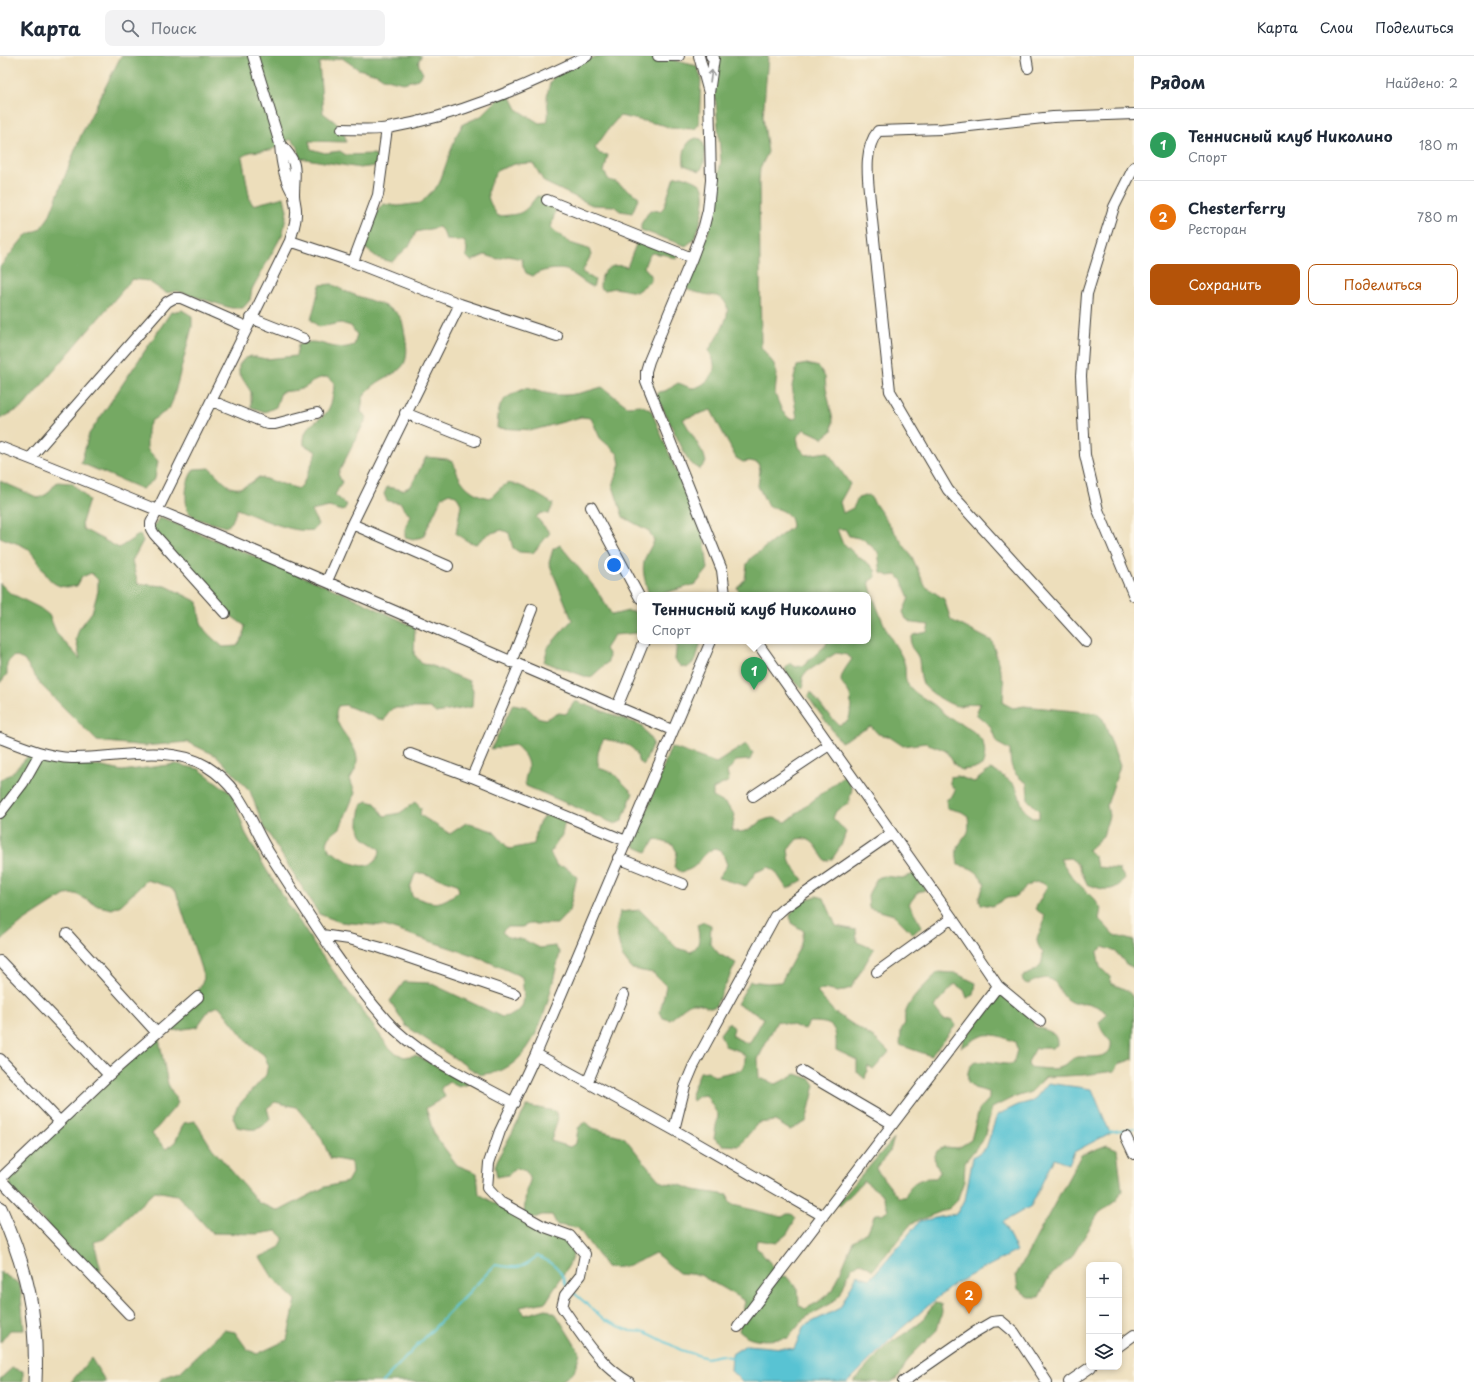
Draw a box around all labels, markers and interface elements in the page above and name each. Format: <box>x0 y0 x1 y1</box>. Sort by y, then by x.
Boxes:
search box <box>105 10 385 46</box>
text: Карта <box>20 14 81 42</box>
text: Поиск <box>151 16 196 39</box>
icon: search <box>119 17 141 39</box>
text: Карта <box>1257 17 1298 38</box>
text: Слои <box>1320 17 1353 38</box>
text: Поделиться <box>1375 17 1454 38</box>
text: Рядом <box>1150 69 1205 95</box>
one-way arrow <box>708 70 716 83</box>
text: Найдено: 2 <box>1385 73 1458 92</box>
text: Теннисный клуб Николино <box>1188 124 1392 147</box>
text: 1 <box>1160 135 1166 154</box>
text: 180 m <box>1419 135 1458 154</box>
text: Спорт <box>1188 147 1227 166</box>
text: Chesterferry <box>1188 196 1286 219</box>
text: 2 <box>1158 207 1168 226</box>
text: 780 m <box>1417 207 1458 226</box>
text: Ресторан <box>1188 219 1247 238</box>
button: Сохранить <box>1150 264 1300 305</box>
button: Поделиться <box>1308 264 1458 305</box>
your location <box>604 555 624 575</box>
popup <box>637 592 871 644</box>
text: Теннисный клуб Николино <box>652 597 856 620</box>
text: Спорт <box>652 620 691 639</box>
pin: 1 <box>741 657 767 690</box>
map controls <box>1086 1262 1122 1370</box>
button: + <box>1086 1262 1122 1298</box>
pin: 2 <box>956 1281 982 1314</box>
button: − <box>1086 1298 1122 1334</box>
button: layers <box>1086 1334 1122 1370</box>

